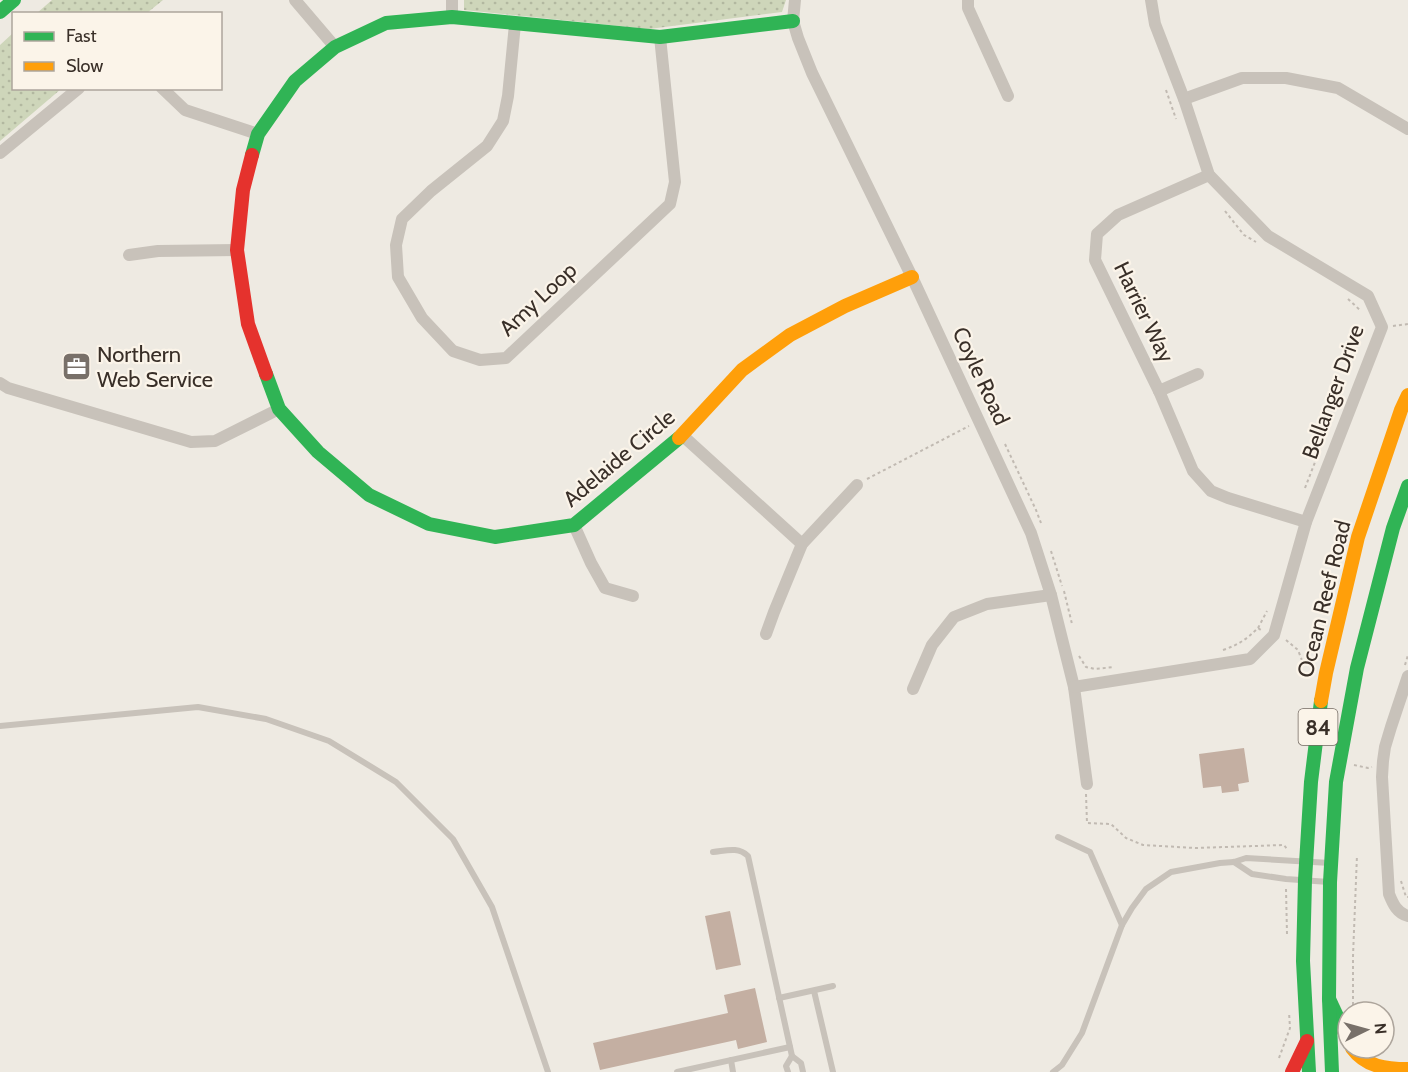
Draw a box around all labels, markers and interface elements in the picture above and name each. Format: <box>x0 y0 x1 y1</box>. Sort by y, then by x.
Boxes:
legend <box>12 12 222 90</box>
text: Fast <box>66 25 97 47</box>
text: Slow <box>66 55 103 77</box>
street label: Amy Loop <box>494 256 582 342</box>
street label: Harrier Way <box>1108 257 1180 367</box>
street label: Bellanger Drive <box>1296 321 1370 463</box>
street label: Coyle Road <box>947 323 1015 429</box>
place label: Northern Web Service <box>97 341 213 393</box>
office icon: Northern Web Service <box>60 351 92 383</box>
street label: Adelaide Circle <box>558 403 680 513</box>
street label: Ocean Reef Road <box>1291 518 1357 680</box>
road number: 84 <box>1298 709 1338 745</box>
north arrow <box>1336 1000 1396 1060</box>
text: N <box>1370 1022 1390 1035</box>

